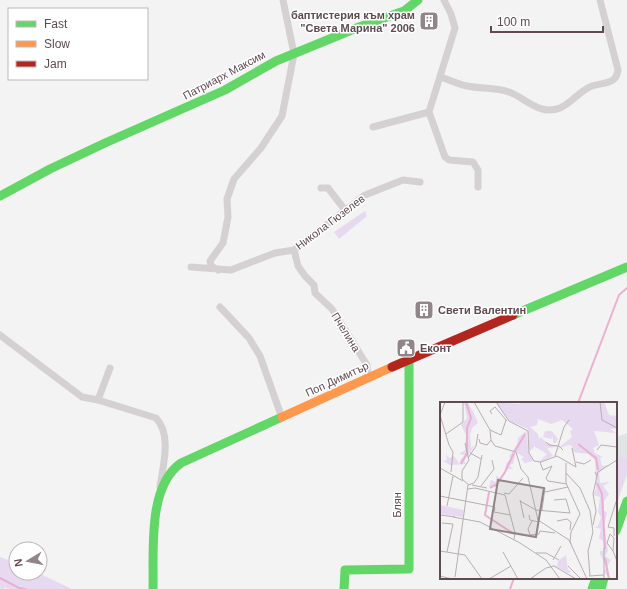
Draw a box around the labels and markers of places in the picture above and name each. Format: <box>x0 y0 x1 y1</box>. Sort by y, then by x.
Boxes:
place label: баптистерия към храм "Света Марина" 2006 <box>291 9 415 34</box>
building icon: баптистерия към храм "Света Марина" 2006 <box>418 10 440 32</box>
building icon: Свети Валентин <box>413 299 435 321</box>
place label: Свети Валентин <box>438 304 526 316</box>
public building icon: Еконт <box>395 337 417 359</box>
place label: Еконт <box>420 342 452 354</box>

